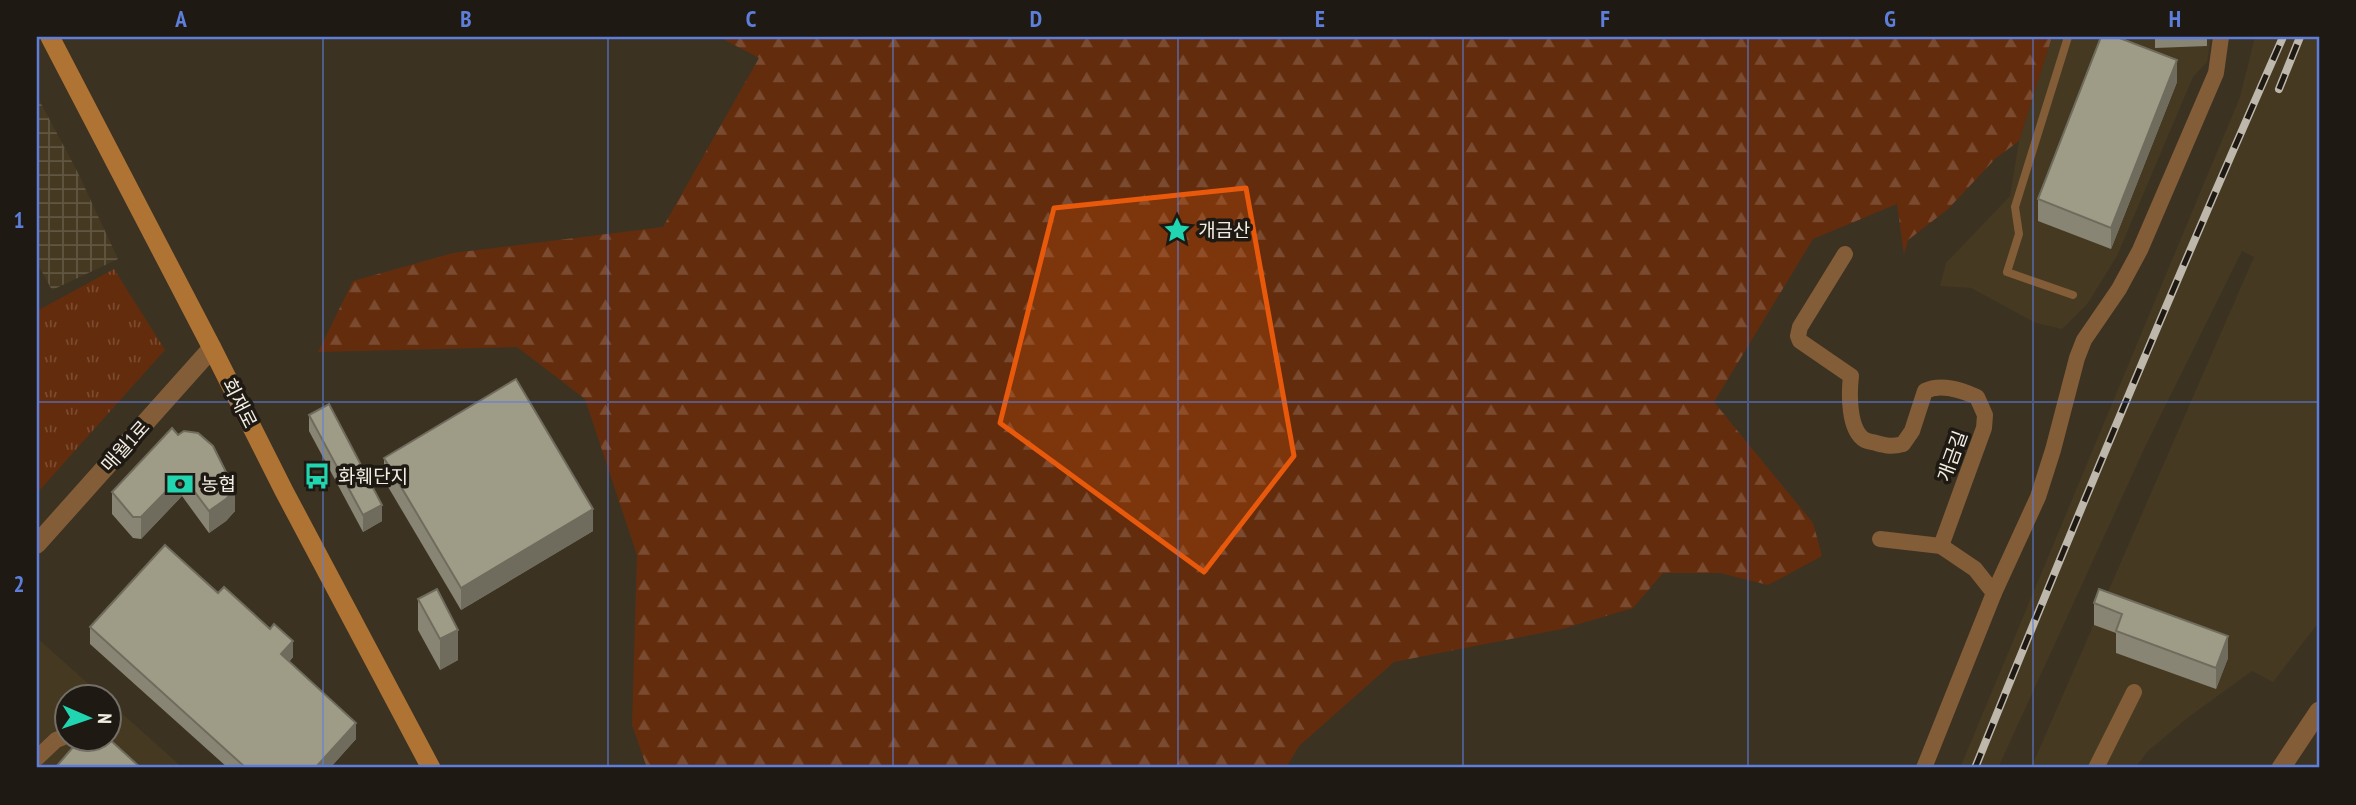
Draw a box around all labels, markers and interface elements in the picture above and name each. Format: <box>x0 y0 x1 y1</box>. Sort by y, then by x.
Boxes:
text: A <box>174 4 187 33</box>
text: B <box>460 4 472 33</box>
text: C <box>746 4 757 33</box>
text: D <box>1030 4 1042 33</box>
text: E <box>1315 4 1325 33</box>
text: F <box>1600 4 1610 33</box>
text: G <box>1884 4 1896 33</box>
text: H <box>2169 4 2181 33</box>
text: 1 <box>14 205 25 234</box>
place icon: 개금산 <box>1162 215 1192 245</box>
place label: 개금산 <box>1198 218 1250 242</box>
street label: 회재로 <box>217 374 263 432</box>
street label: 매월1로 <box>96 415 154 477</box>
street label: 개금길 <box>1932 427 1972 485</box>
bus stop icon: 화훼단지 <box>302 461 332 491</box>
place label: 화훼단지 <box>338 464 408 488</box>
bank icon: 농협 <box>165 469 195 499</box>
place label: 농협 <box>201 472 236 496</box>
text: 2 <box>14 569 25 598</box>
north arrow <box>52 682 122 752</box>
text: N <box>93 713 117 724</box>

